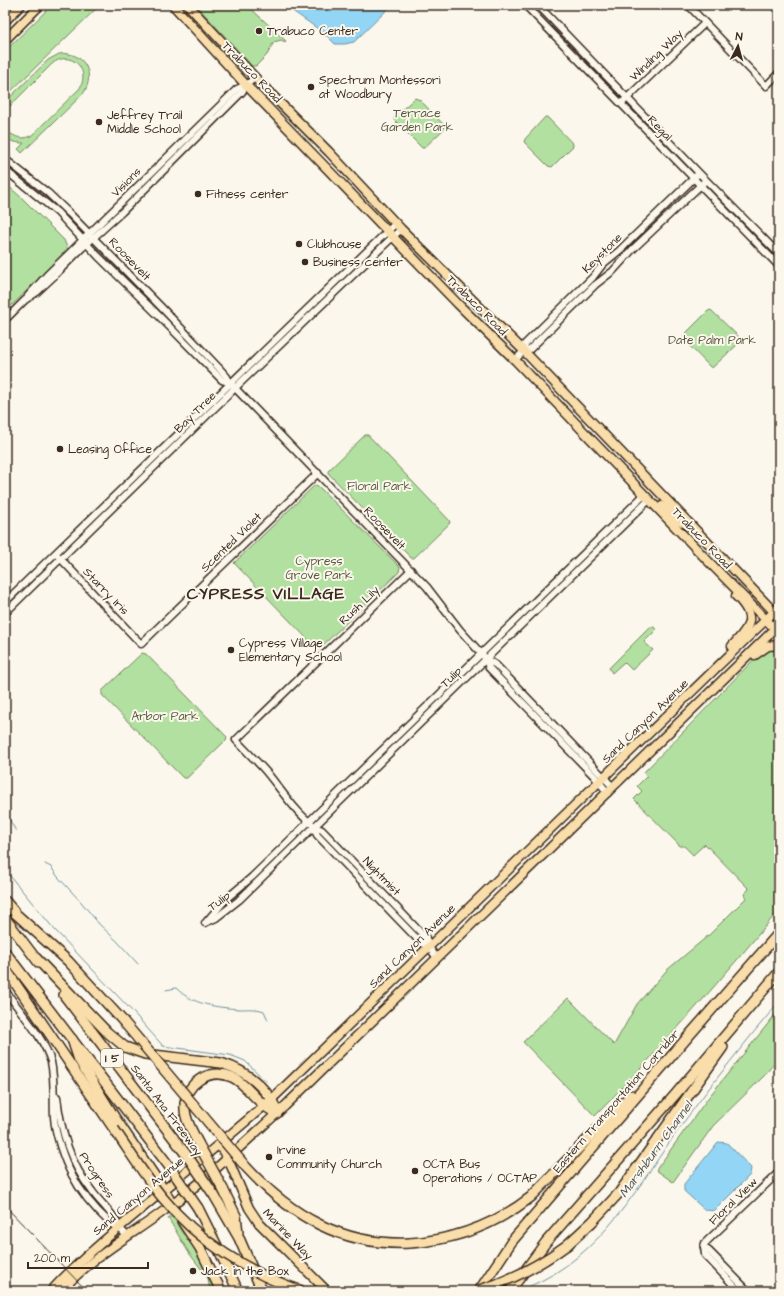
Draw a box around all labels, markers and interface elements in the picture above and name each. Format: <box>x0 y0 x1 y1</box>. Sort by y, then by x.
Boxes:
place label: Trabuco Center <box>267 23 359 40</box>
street label: Winding Way <box>626 25 688 86</box>
marker: Trabuco Center <box>254 26 264 36</box>
north arrow <box>718 26 758 66</box>
text: N <box>735 29 743 44</box>
street label: Trabuco Road <box>218 38 285 107</box>
place label: Spectrum Montessori at Woodbury <box>319 72 441 104</box>
marker: Spectrum Montessori at Woodbury <box>306 82 316 92</box>
park label: Terrace Garden Park <box>381 105 454 136</box>
place label: Jeffrey Trail Middle School <box>107 107 183 138</box>
street label: Regal <box>643 112 676 146</box>
marker: Jeffrey Trail Middle School <box>94 117 104 127</box>
street label: Visions <box>108 164 145 201</box>
place label: Fitness center <box>206 186 289 203</box>
marker: Fitness center <box>193 189 203 199</box>
street label: Keystone <box>578 229 627 278</box>
street label: Roosevelt <box>105 234 155 285</box>
place label: Clubhouse <box>307 236 362 253</box>
marker: Clubhouse <box>294 239 304 249</box>
place label: Business center <box>313 254 403 271</box>
marker: Business center <box>300 257 310 267</box>
street label: Trabuco Road <box>442 271 511 340</box>
park label: Date Palm Park <box>668 332 756 349</box>
street label: Bay Tree <box>171 387 221 438</box>
place label: Leasing Office <box>68 441 152 459</box>
marker: Leasing Office <box>55 444 65 454</box>
park label: Floral Park <box>347 478 412 495</box>
street label: Roosevelt <box>360 503 410 554</box>
street label: Trabuco Road <box>668 504 735 573</box>
street label: Scented Violet <box>197 509 266 576</box>
park label: Cypress Grove Park <box>286 553 353 584</box>
street label: Starry Iris <box>78 564 132 619</box>
street label: Rush Lily <box>335 582 384 630</box>
district label: CYPRESS VILLAGE <box>187 583 345 605</box>
place label: Cypress Village Elementary School <box>239 635 342 667</box>
marker: Cypress Village Elementary School <box>226 645 236 655</box>
street label: Tulip <box>437 663 466 692</box>
street label: Sand Canyon Avenue <box>598 675 693 768</box>
park label: Arbor Park <box>132 708 199 725</box>
street label: Nightmist <box>358 853 405 900</box>
street label: Tulip <box>205 887 234 915</box>
street label: Sand Canyon Avenue <box>365 900 460 993</box>
street label: Eastern Transportation Corridor <box>549 1026 684 1177</box>
road number: I 5 <box>101 1049 123 1067</box>
street label: Santa Ana Freeway <box>126 1061 207 1160</box>
water label: Marshburn Channel <box>615 1096 698 1201</box>
place label: Irvine Community Church <box>277 1142 382 1174</box>
street label: Progress <box>74 1149 118 1202</box>
marker: Irvine Community Church <box>264 1152 274 1162</box>
street label: Sand Canyon Avenue <box>89 1153 189 1240</box>
place label: OCTA Bus Operations / OCTAP <box>423 1156 537 1187</box>
marker: OCTA Bus Operations / OCTAP <box>410 1166 420 1176</box>
street label: Floral View <box>705 1174 762 1229</box>
street label: Marine Way <box>258 1205 317 1265</box>
scale bar <box>28 1244 148 1270</box>
text: 200 m <box>34 1250 71 1267</box>
place label: Jack in the Box <box>201 1263 289 1280</box>
marker: Jack in the Box <box>188 1266 198 1276</box>

